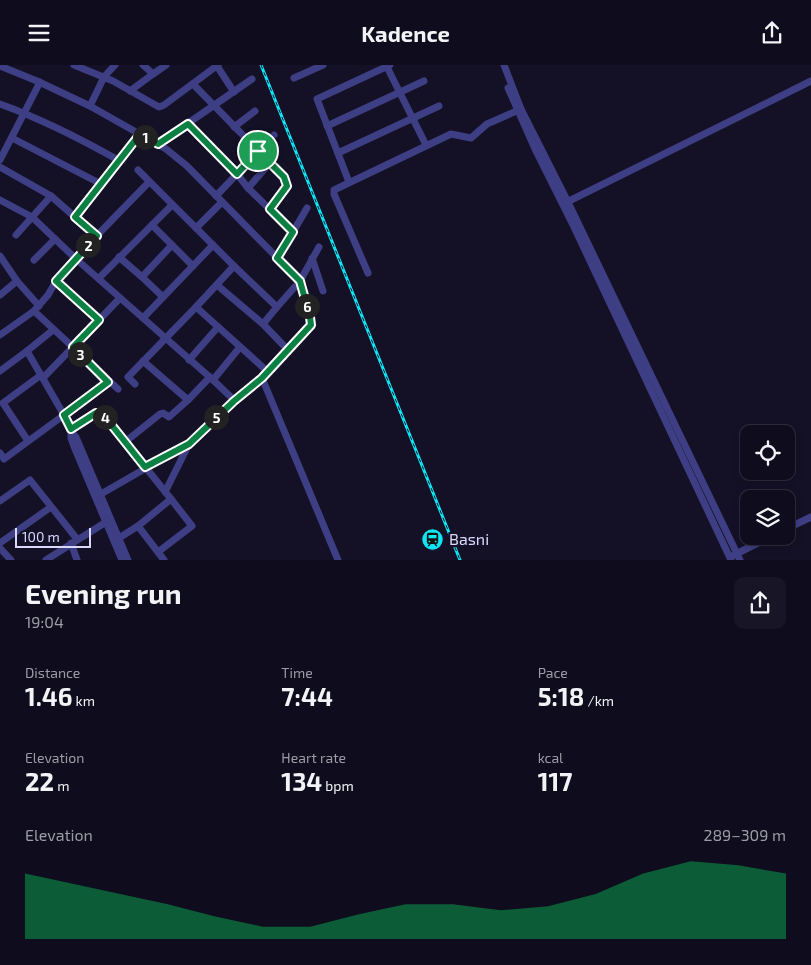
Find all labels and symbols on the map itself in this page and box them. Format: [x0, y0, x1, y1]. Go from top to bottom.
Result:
pin: 1 [132, 125, 158, 149]
pin [237, 130, 279, 172]
pin: 2 [76, 233, 100, 257]
pin: 6 [294, 293, 320, 319]
pin: 3 [68, 341, 92, 367]
pin: 4 [92, 405, 118, 429]
pin: 5 [204, 405, 228, 429]
scale bar [15, 525, 91, 548]
station icon: Basni [421, 527, 445, 551]
place label: Basni [449, 529, 489, 548]

